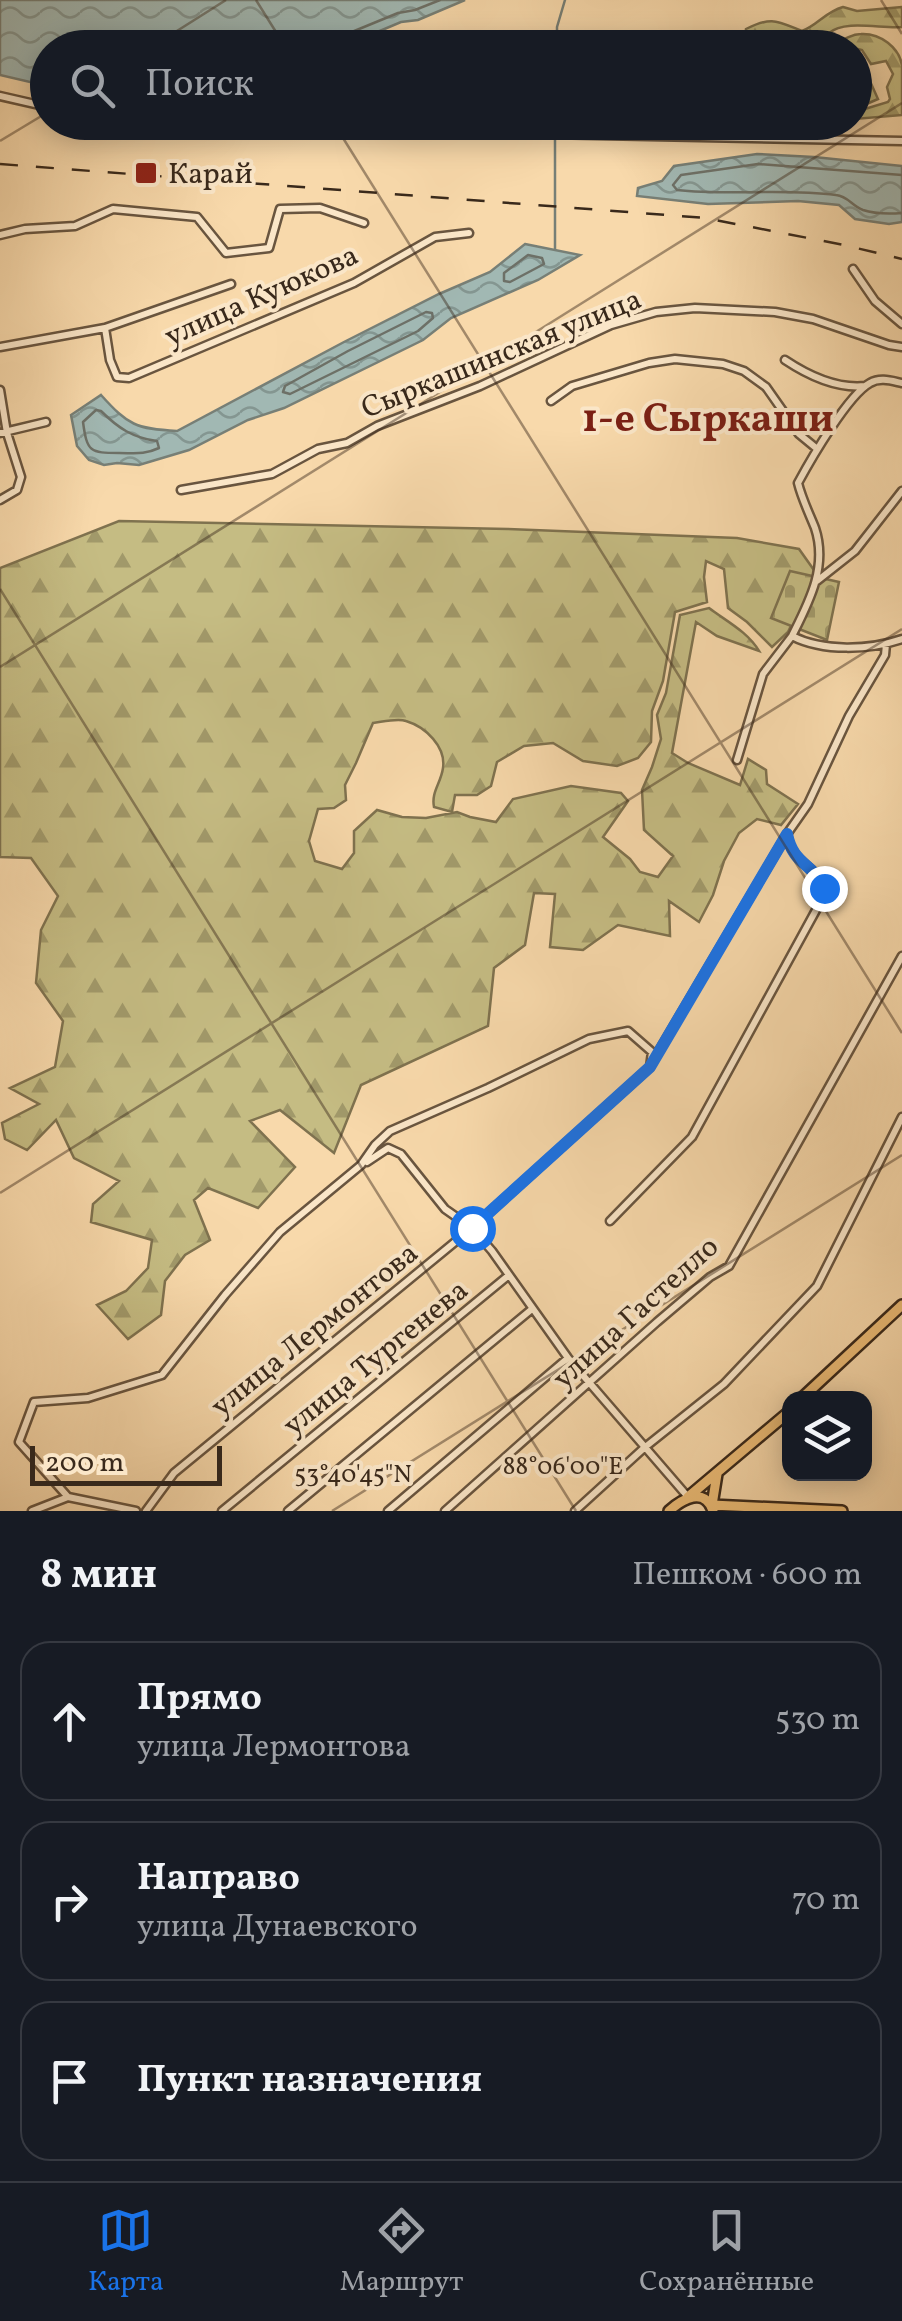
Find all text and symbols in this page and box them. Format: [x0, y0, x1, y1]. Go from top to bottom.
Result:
search box [30, 30, 872, 140]
icon: search [65, 58, 120, 113]
text: Поиск [145, 59, 254, 112]
place label: Карай [168, 154, 253, 196]
marker: Карай [133, 160, 159, 186]
street label: улица Куюкова [158, 235, 366, 358]
street label: Сыркашинская улица [355, 279, 648, 430]
district label: 1-е Сыркаши [582, 393, 834, 449]
route end [802, 866, 848, 912]
route start [450, 1206, 496, 1252]
street label: улица Гастелло [544, 1227, 729, 1400]
street label: улица Лермонтова [202, 1234, 428, 1428]
street label: улица Тургенева [275, 1271, 478, 1447]
map controls [782, 1391, 872, 1481]
button: layers [782, 1391, 872, 1481]
scale bar [30, 1441, 222, 1486]
text: 200 m [45, 1444, 124, 1483]
text: 88°06'00"E [503, 1450, 623, 1485]
text: 53°40'45"N [294, 1458, 412, 1493]
text: 8 мин [40, 1547, 157, 1606]
text: Пешком · 600 m [632, 1554, 862, 1598]
text: Прямо [137, 1673, 262, 1726]
icon: ahead [42, 1694, 97, 1749]
text: 530 m [775, 1699, 860, 1743]
text: улица Лермонтова [137, 1726, 411, 1770]
text: Направо [137, 1853, 300, 1906]
icon: right [42, 1874, 97, 1929]
text: 70 m [792, 1879, 860, 1923]
text: улица Дунаевского [137, 1906, 417, 1950]
icon: arrive [42, 2054, 97, 2109]
text: Пункт назначения [137, 2055, 482, 2108]
tab: Карта [88, 2203, 164, 2302]
tab: Маршрут [340, 2203, 463, 2302]
tab: Сохранённые [639, 2203, 814, 2302]

